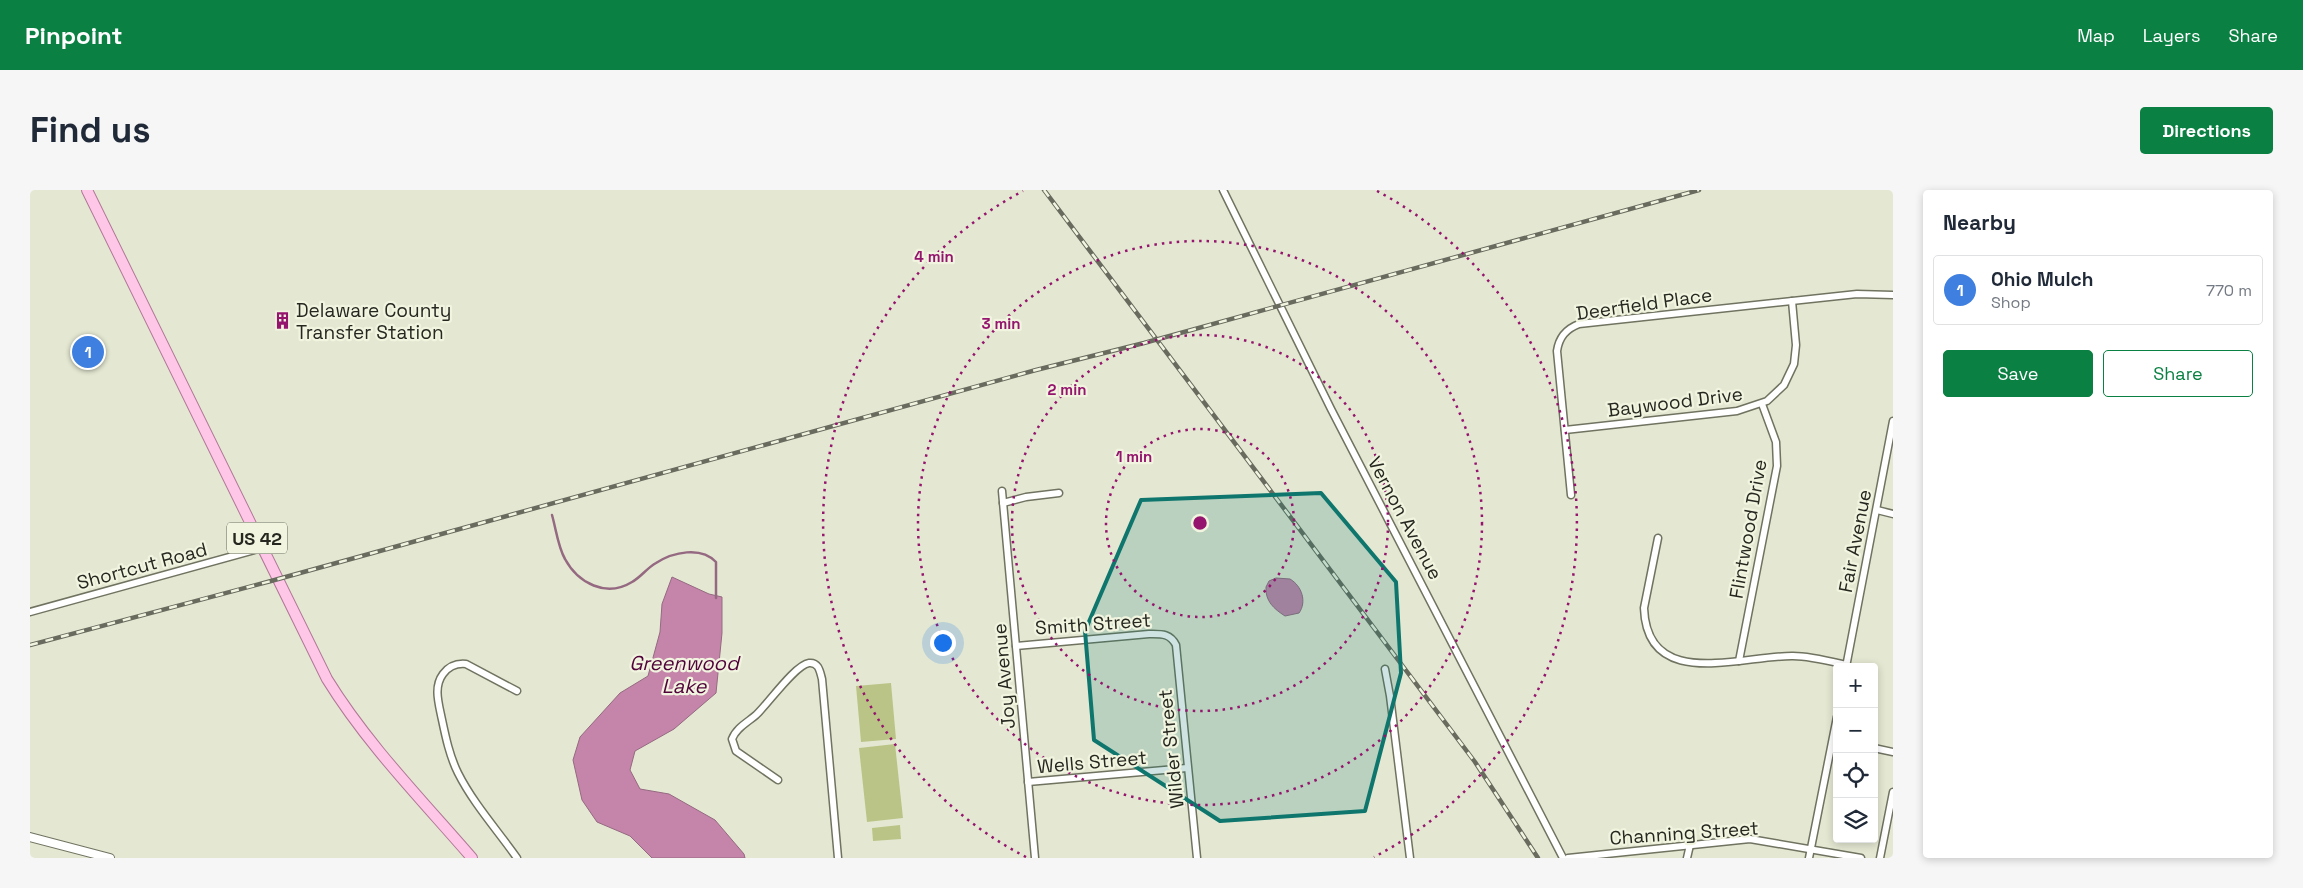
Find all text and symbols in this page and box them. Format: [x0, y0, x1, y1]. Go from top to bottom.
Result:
text: Pinpoint [25, 20, 122, 51]
text: Map [2077, 24, 2115, 47]
text: Layers [2143, 24, 2200, 47]
text: Share [2228, 24, 2278, 47]
button: Directions [2140, 107, 2273, 154]
text: Find us [30, 108, 151, 152]
text: Nearby [1943, 209, 2016, 236]
text: 4 min [914, 247, 954, 266]
text: Ohio Mulch [1991, 267, 2093, 292]
text: 1 [1956, 280, 1964, 301]
text: 770 m [2206, 280, 2252, 301]
street label: Deerfield Place [1574, 282, 1714, 326]
text: Shop [1991, 292, 2031, 313]
place label: Delaware County Transfer Station [296, 298, 452, 345]
building icon: Delaware County Transfer Station [272, 311, 292, 331]
text: 3 min [982, 314, 1020, 333]
pin: 1 [72, 333, 104, 371]
button: Save [1943, 350, 2093, 397]
button: Share [2103, 350, 2253, 397]
text: 2 min [1048, 380, 1086, 399]
street label: Baywood Drive [1606, 381, 1744, 423]
text: 1 min [1116, 447, 1152, 466]
street label: Vernon Avenue [1362, 452, 1448, 584]
street label: Flintwood Drive [1723, 457, 1773, 601]
street label: Fair Avenue [1833, 487, 1877, 595]
centre of rings [1191, 514, 1209, 532]
road number: US 42 [227, 522, 287, 553]
street label: Shortcut Road [74, 537, 210, 595]
street label: Smith Street [1034, 607, 1152, 641]
street label: Joy Avenue [987, 622, 1021, 730]
your location [930, 630, 956, 656]
water label: Greenwood Lake [629, 650, 741, 699]
map controls [1833, 663, 1878, 843]
button: + [1833, 663, 1878, 708]
street label: Wilder Street [1152, 688, 1190, 810]
button: − [1833, 708, 1878, 753]
street label: Wells Street [1036, 745, 1148, 779]
button: locate [1833, 753, 1878, 798]
button: layers [1833, 798, 1878, 843]
street label: Channing Street [1609, 815, 1759, 851]

